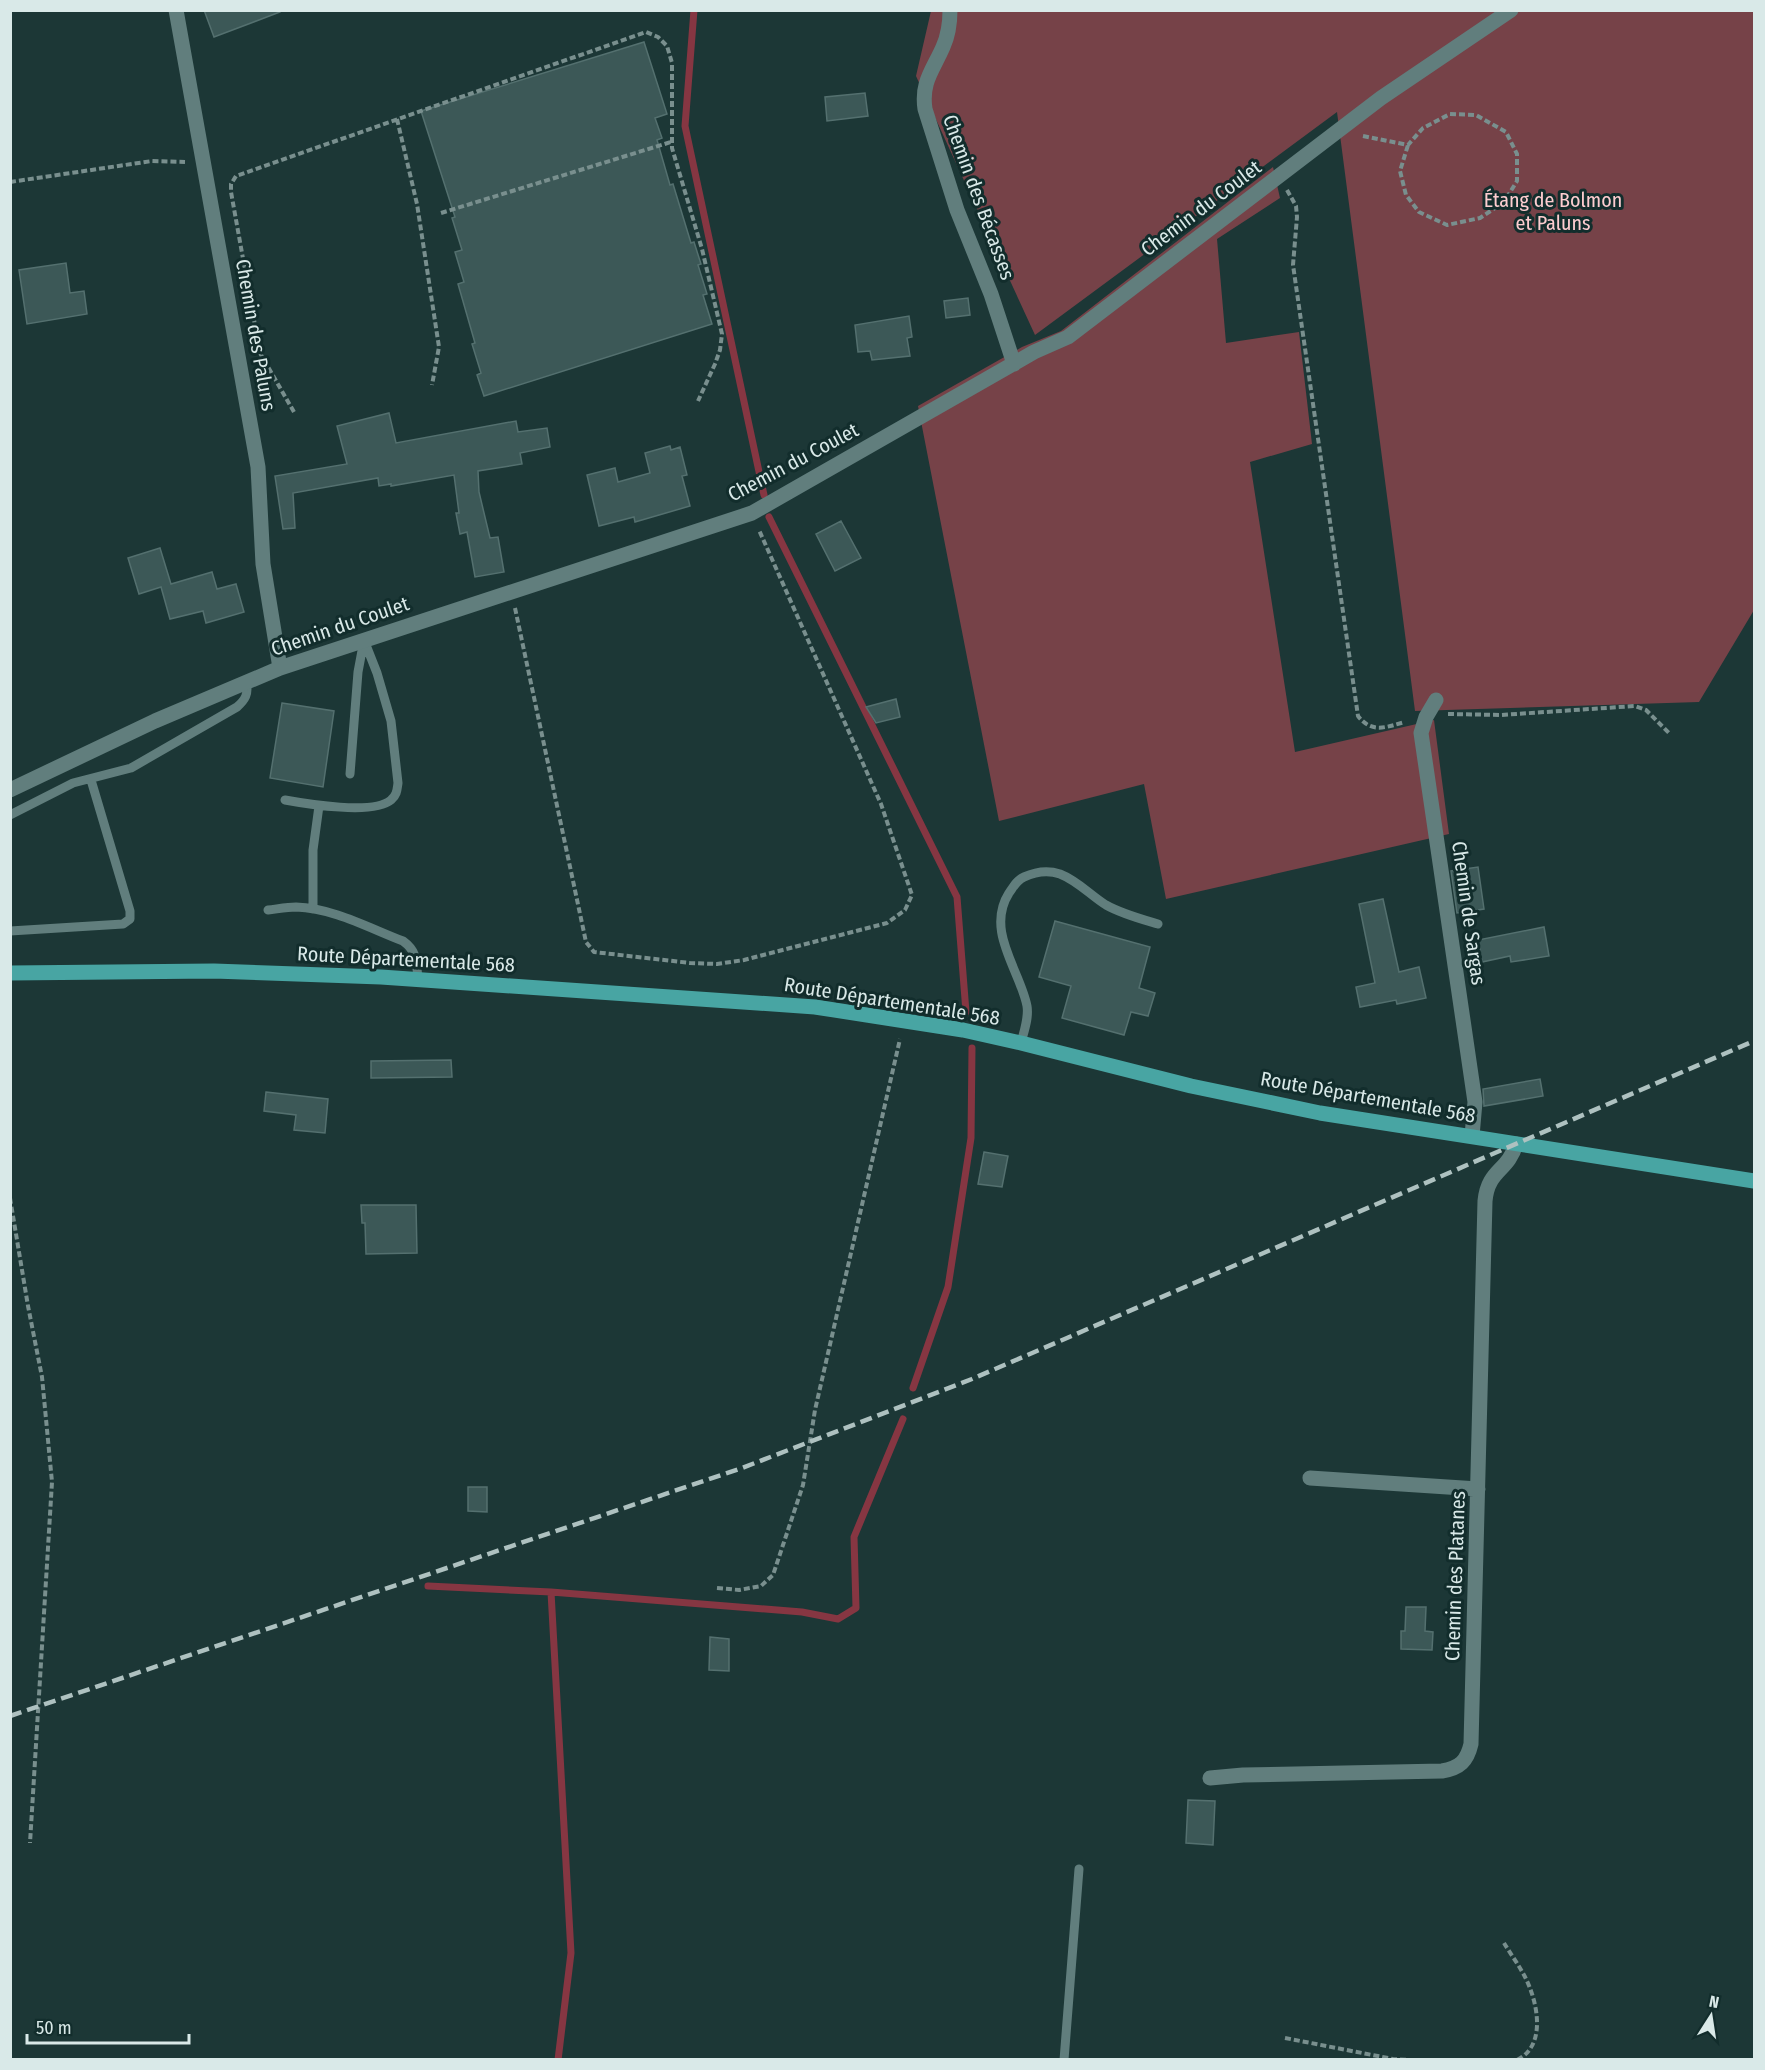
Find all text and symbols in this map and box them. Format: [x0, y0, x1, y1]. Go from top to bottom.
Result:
street label: Chemin des Bécasses [938, 111, 1020, 283]
street label: Chemin du Coulet [1136, 155, 1266, 261]
park label: Étang de Bolmon et Paluns [1484, 188, 1622, 235]
street label: Chemin des Paluns [231, 257, 281, 413]
street label: Chemin du Coulet [724, 417, 863, 506]
street label: Chemin du Coulet [268, 591, 413, 661]
street label: Chemin de Sargas [1447, 840, 1491, 986]
street label: Route Départementale 568 [297, 941, 515, 977]
street label: Route Départementale 568 [783, 972, 1001, 1030]
street label: Route Départementale 568 [1259, 1066, 1477, 1128]
street label: Chemin des Platanes [1440, 1490, 1470, 1662]
north arrow [1681, 1986, 1741, 2046]
text: N [1707, 1992, 1721, 2012]
scale bar [27, 2007, 189, 2045]
text: 50 m [36, 2017, 72, 2039]

